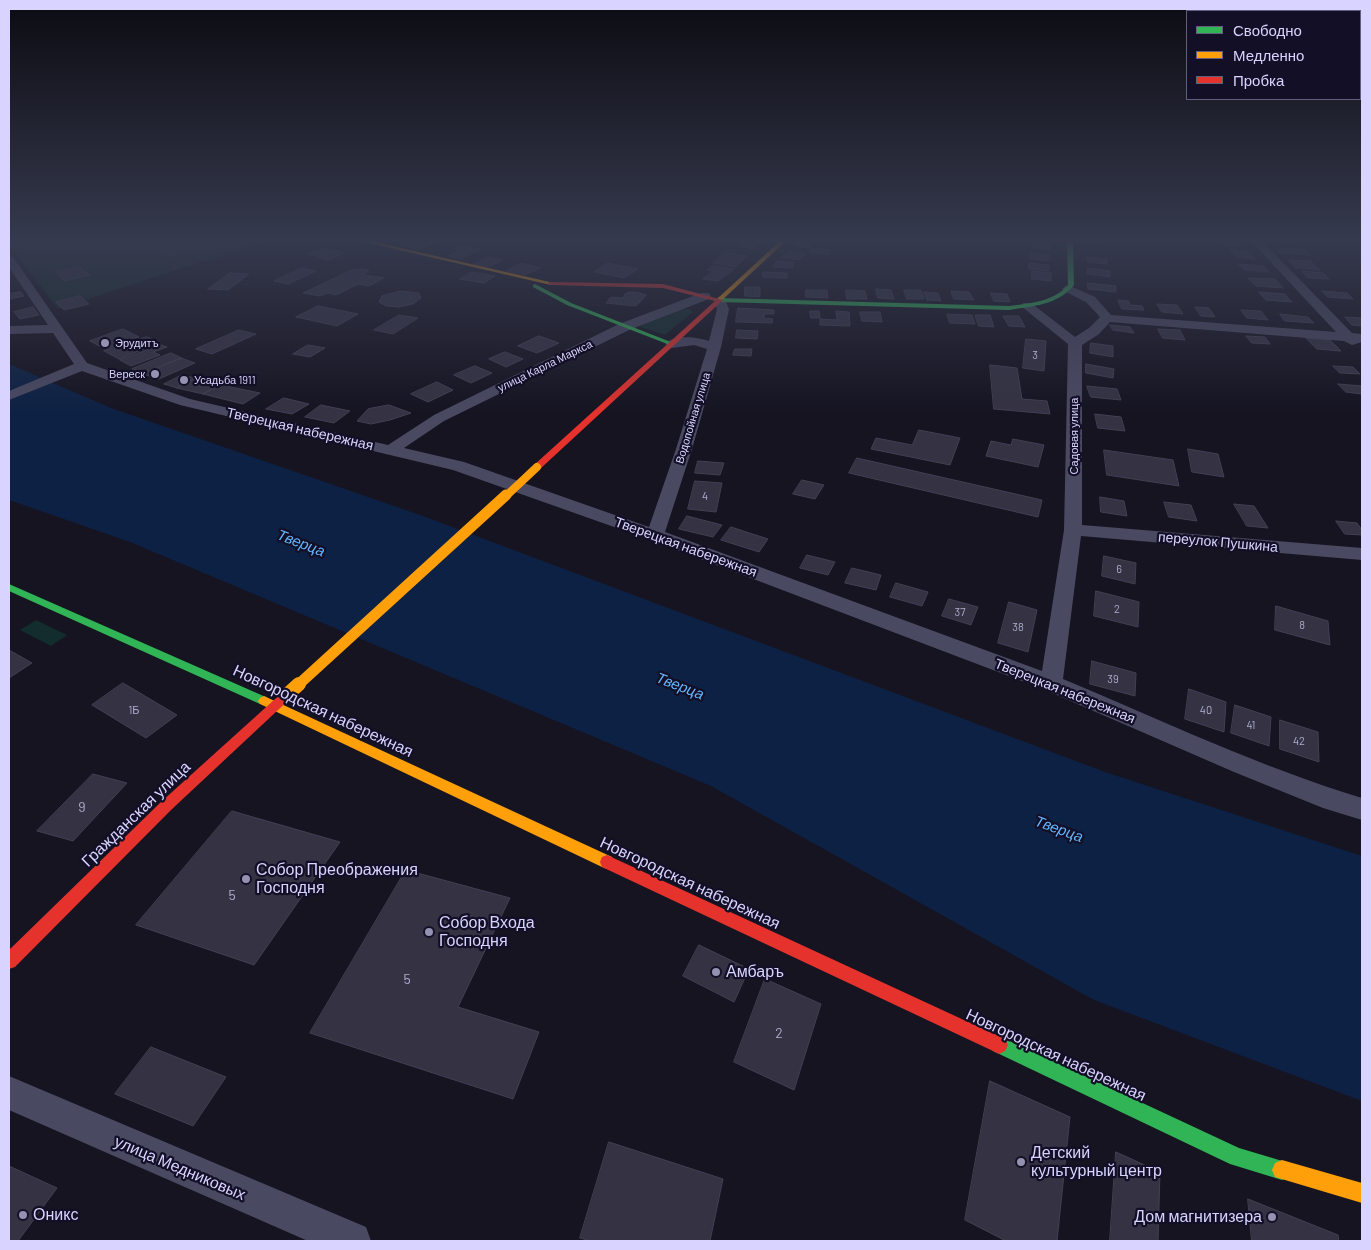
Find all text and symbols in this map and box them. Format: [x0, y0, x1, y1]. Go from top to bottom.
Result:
legend [1186, 10, 1361, 100]
text: Свободно [1233, 21, 1302, 39]
text: Медленно [1233, 46, 1304, 64]
text: Пробка [1233, 71, 1284, 89]
place label: Эрудитъ [115, 336, 159, 350]
marker: Эрудитъ [99, 337, 111, 349]
street label: улица Карла Маркса [496, 337, 594, 395]
house number: 3 [1032, 348, 1038, 362]
place label: Вереск [109, 367, 145, 381]
marker: Вереск [149, 368, 161, 380]
street label: Водопойная улица [673, 371, 713, 465]
place label: Усадьба 1911 [194, 373, 255, 387]
marker: Усадьба 1911 [178, 374, 190, 386]
street label: Садовая улица [1067, 398, 1081, 474]
street label: Тверецкая набережная [225, 404, 375, 454]
house number: 4 [702, 489, 708, 503]
street label: Тверецкая набережная [613, 513, 759, 581]
water label: Тверца [274, 526, 328, 560]
street label: переулок Пушкина [1157, 528, 1279, 556]
house number: 6 [1116, 562, 1122, 576]
house number: 2 [1114, 602, 1120, 616]
house number: 37 [955, 605, 965, 619]
house number: 8 [1299, 618, 1305, 632]
house number: 38 [1012, 620, 1024, 634]
street label: Тверецкая набережная [992, 655, 1138, 727]
street label: Новгородская набережная [230, 661, 416, 761]
water label: Тверца [653, 669, 707, 703]
house number: 39 [1107, 672, 1119, 686]
house number: 1Б [128, 703, 140, 717]
house number: 40 [1200, 703, 1212, 717]
house number: 41 [1247, 718, 1255, 732]
house number: 42 [1293, 734, 1305, 748]
street label: Гражданская улица [78, 757, 194, 871]
house number: 9 [78, 799, 86, 815]
water label: Тверца [1032, 812, 1086, 846]
street label: Новгородская набережная [597, 833, 783, 933]
place label: Собор Преображения Господня [256, 860, 418, 898]
marker: Собор Преображения Господня [240, 873, 252, 885]
house number: 5 [228, 887, 236, 903]
place label: Собор Входа Господня [439, 913, 535, 951]
marker: Собор Входа Господня [423, 926, 435, 938]
place label: Амбаръ [726, 962, 784, 982]
marker: Амбаръ [710, 966, 722, 978]
house number: 5 [403, 971, 411, 987]
street label: Новгородская набережная [963, 1005, 1149, 1105]
house number: 2 [775, 1025, 783, 1041]
street label: улица Медниковых [112, 1132, 248, 1204]
place label: Детский культурный центр [1031, 1143, 1162, 1181]
marker: Детский культурный центр [1015, 1156, 1027, 1168]
place label: Оникс [33, 1205, 78, 1225]
place label: Дом магнитизера [1134, 1207, 1262, 1227]
marker: Оникс [17, 1209, 29, 1221]
marker: Дом магнитизера [1266, 1211, 1278, 1223]

